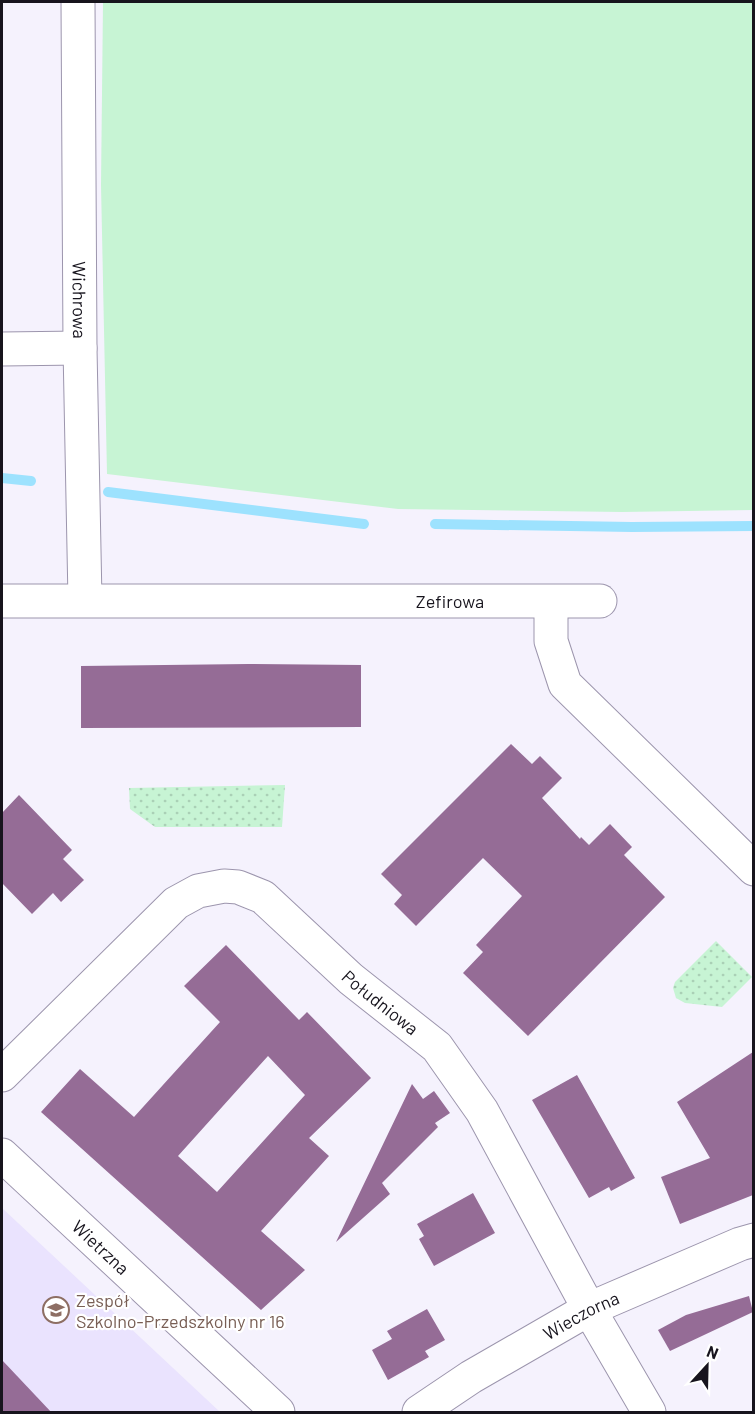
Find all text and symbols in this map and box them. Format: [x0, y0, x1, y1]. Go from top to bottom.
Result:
street label: Wichrowa [68, 261, 91, 339]
street label: Zefirowa [416, 590, 484, 612]
street label: Południowa [337, 965, 423, 1039]
street label: Wietrzna [68, 1215, 134, 1279]
street label: Wieczorna [539, 1286, 622, 1344]
place label: Zespół Szkolno-Przedszkolny nr 16 [76, 1289, 284, 1332]
school or university icon: Zespół Szkolno-Przedszkolny nr 16 [41, 1295, 71, 1325]
north arrow [677, 1336, 737, 1396]
text: N [704, 1341, 721, 1362]

